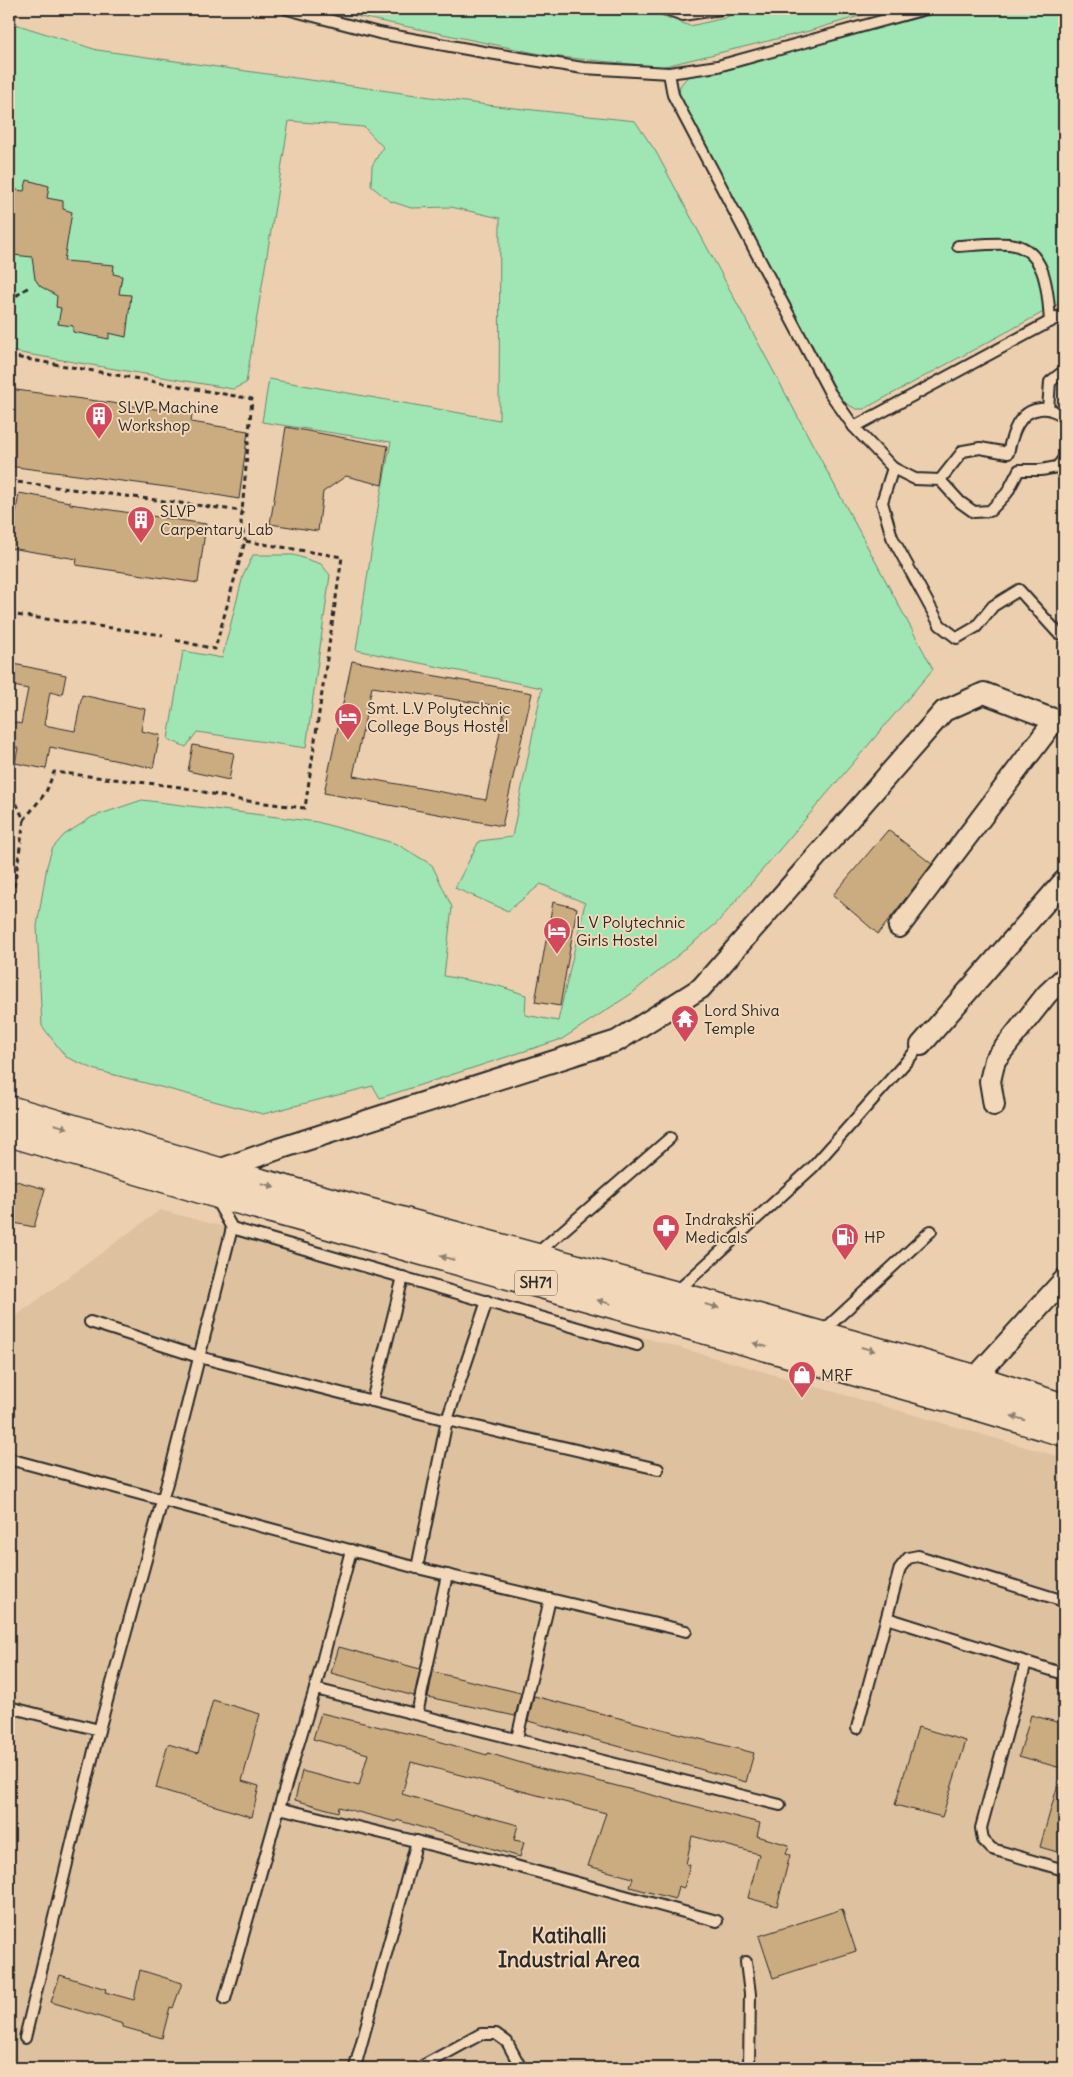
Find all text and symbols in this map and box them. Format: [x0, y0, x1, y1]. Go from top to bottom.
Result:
place label: SLVP Machine Workshop [118, 397, 219, 435]
building icon: SLVP Machine Workshop [84, 401, 114, 440]
place label: SLVP Carpentary Lab [160, 501, 274, 539]
building icon: SLVP Carpentary Lab [126, 505, 156, 544]
place label: Smt. L.V Polytechnic College Boys Hostel [367, 698, 510, 736]
hotel icon: Smt. L.V Polytechnic College Boys Hostel [333, 702, 363, 741]
place label: L V Polytechnic Girls Hostel [576, 912, 685, 950]
hotel icon: L V Polytechnic Girls Hostel [542, 916, 572, 955]
place label: Lord Shiva Temple [704, 1000, 780, 1038]
temple icon: Lord Shiva Temple [670, 1004, 700, 1043]
one-way arrow [54, 1122, 69, 1130]
one-way arrow [260, 1181, 275, 1189]
place label: Indrakshi Medicals [685, 1209, 754, 1247]
pharmacy icon: Indrakshi Medicals [651, 1213, 681, 1252]
fuel station icon: HP [830, 1222, 860, 1261]
place label: HP [864, 1227, 885, 1247]
one-way arrow [440, 1254, 455, 1262]
road number: SH71 [515, 1270, 557, 1296]
one-way arrow [596, 1297, 611, 1305]
one-way arrow [704, 1302, 719, 1310]
one-way arrow [753, 1341, 768, 1349]
one-way arrow [861, 1346, 876, 1354]
shop icon: MRF [787, 1360, 817, 1399]
place label: MRF [821, 1365, 853, 1385]
one-way arrow [1010, 1414, 1025, 1422]
district label: Katihalli Industrial Area [498, 1922, 640, 1973]

